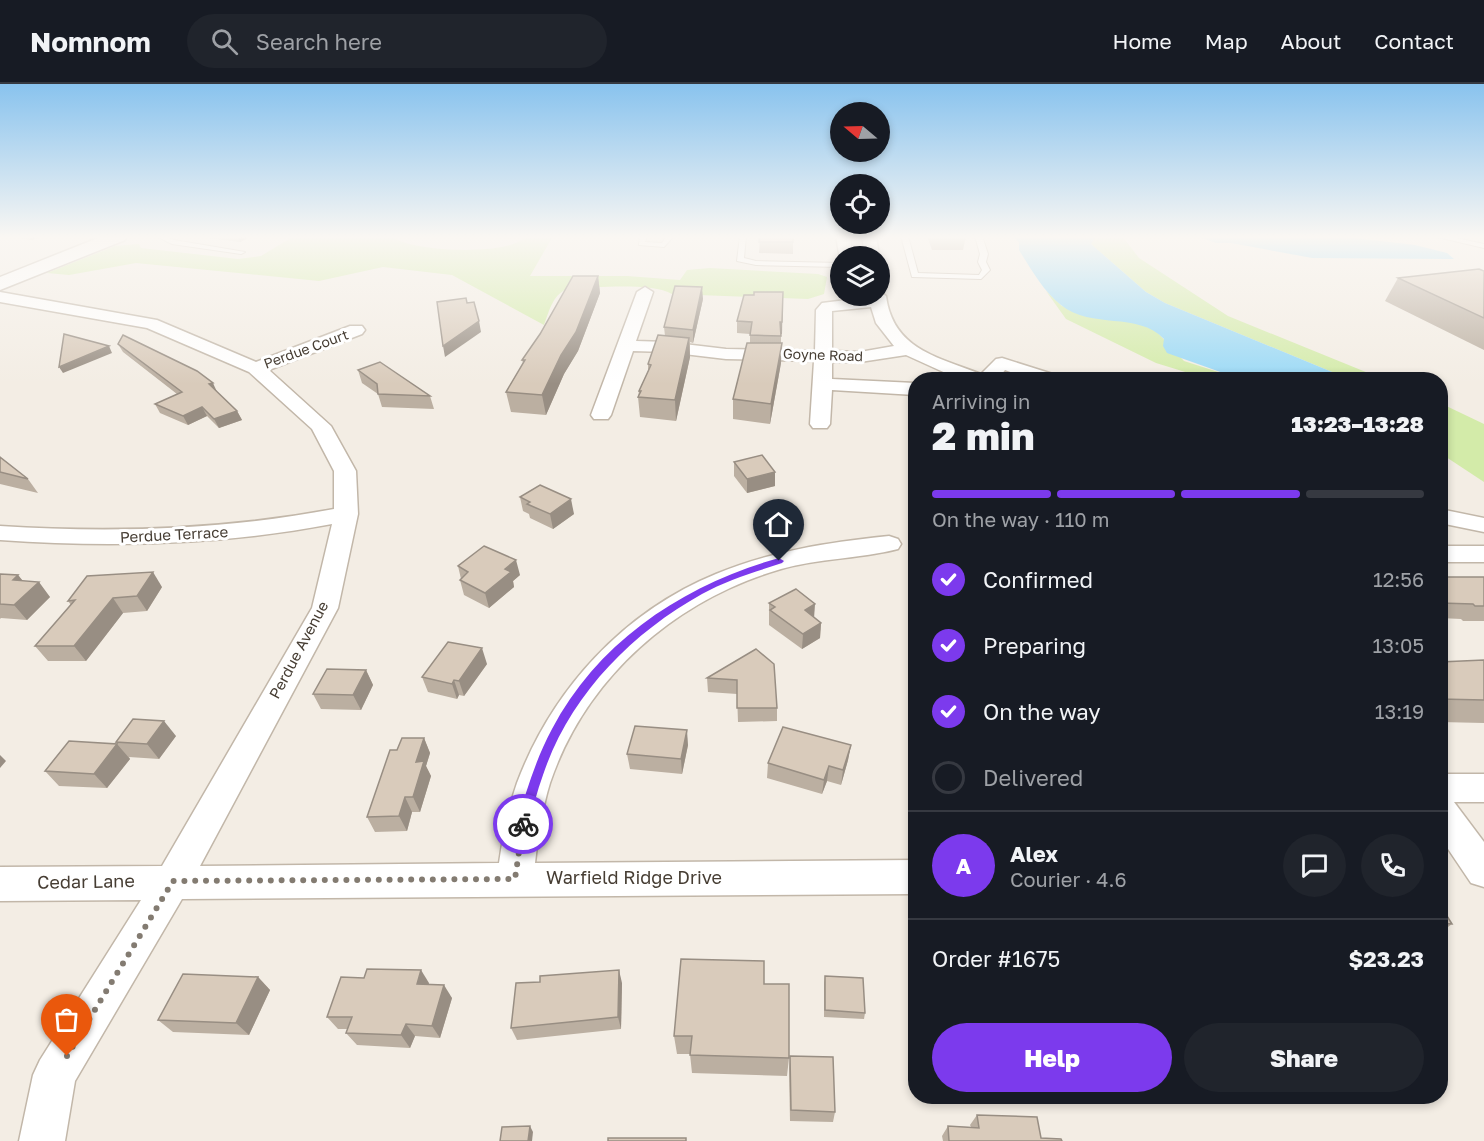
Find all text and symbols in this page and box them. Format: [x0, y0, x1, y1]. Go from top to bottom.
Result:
search box [187, 14, 607, 68]
text: Nomnom [30, 25, 151, 58]
icon: search [208, 25, 241, 58]
text: Search here [256, 28, 382, 55]
text: Home [1112, 28, 1172, 54]
text: Map [1205, 28, 1248, 54]
text: About [1281, 28, 1341, 54]
text: Contact [1374, 28, 1454, 54]
north arrow [830, 102, 890, 162]
map controls [830, 102, 890, 306]
button: locate [830, 174, 890, 234]
button: layers [830, 246, 890, 306]
street label: Perdue Court [261, 325, 351, 372]
street label: Goyne Road [783, 345, 863, 364]
text: Arriving in [932, 389, 1030, 413]
text: 13:23–13:28 [1291, 410, 1424, 437]
text: 2 min [932, 412, 1035, 459]
pin [753, 499, 804, 561]
text: On the way · 110 m [932, 507, 1109, 531]
icon: home [762, 508, 795, 541]
street label: Perdue Terrace [119, 522, 229, 546]
icon: check [932, 563, 965, 596]
text: Confirmed [983, 566, 1093, 593]
text: 12:56 [1373, 567, 1424, 591]
street label: Perdue Avenue [265, 597, 332, 701]
icon: check [932, 629, 965, 662]
text: Preparing [983, 632, 1086, 659]
text: 13:05 [1373, 633, 1424, 657]
icon: check [932, 695, 965, 728]
text: On the way [983, 698, 1101, 725]
text: 13:19 [1375, 699, 1424, 723]
text: Delivered [983, 764, 1083, 791]
courier [493, 794, 553, 854]
icon: bike [507, 808, 540, 841]
button: chat [1283, 834, 1346, 897]
button: phone [1361, 834, 1424, 897]
text: Alex [1010, 840, 1058, 867]
text: A [956, 852, 971, 879]
street label: Warfield Ridge Drive [546, 866, 722, 888]
text: Courier · 4.6 [1010, 867, 1127, 891]
street label: Cedar Lane [37, 869, 135, 893]
text: Order #1675 [932, 945, 1060, 972]
text: $23.23 [1349, 945, 1424, 972]
pin [41, 994, 92, 1056]
icon: bag [50, 1003, 83, 1036]
button: Help [932, 1023, 1172, 1092]
button: Share [1184, 1023, 1424, 1092]

